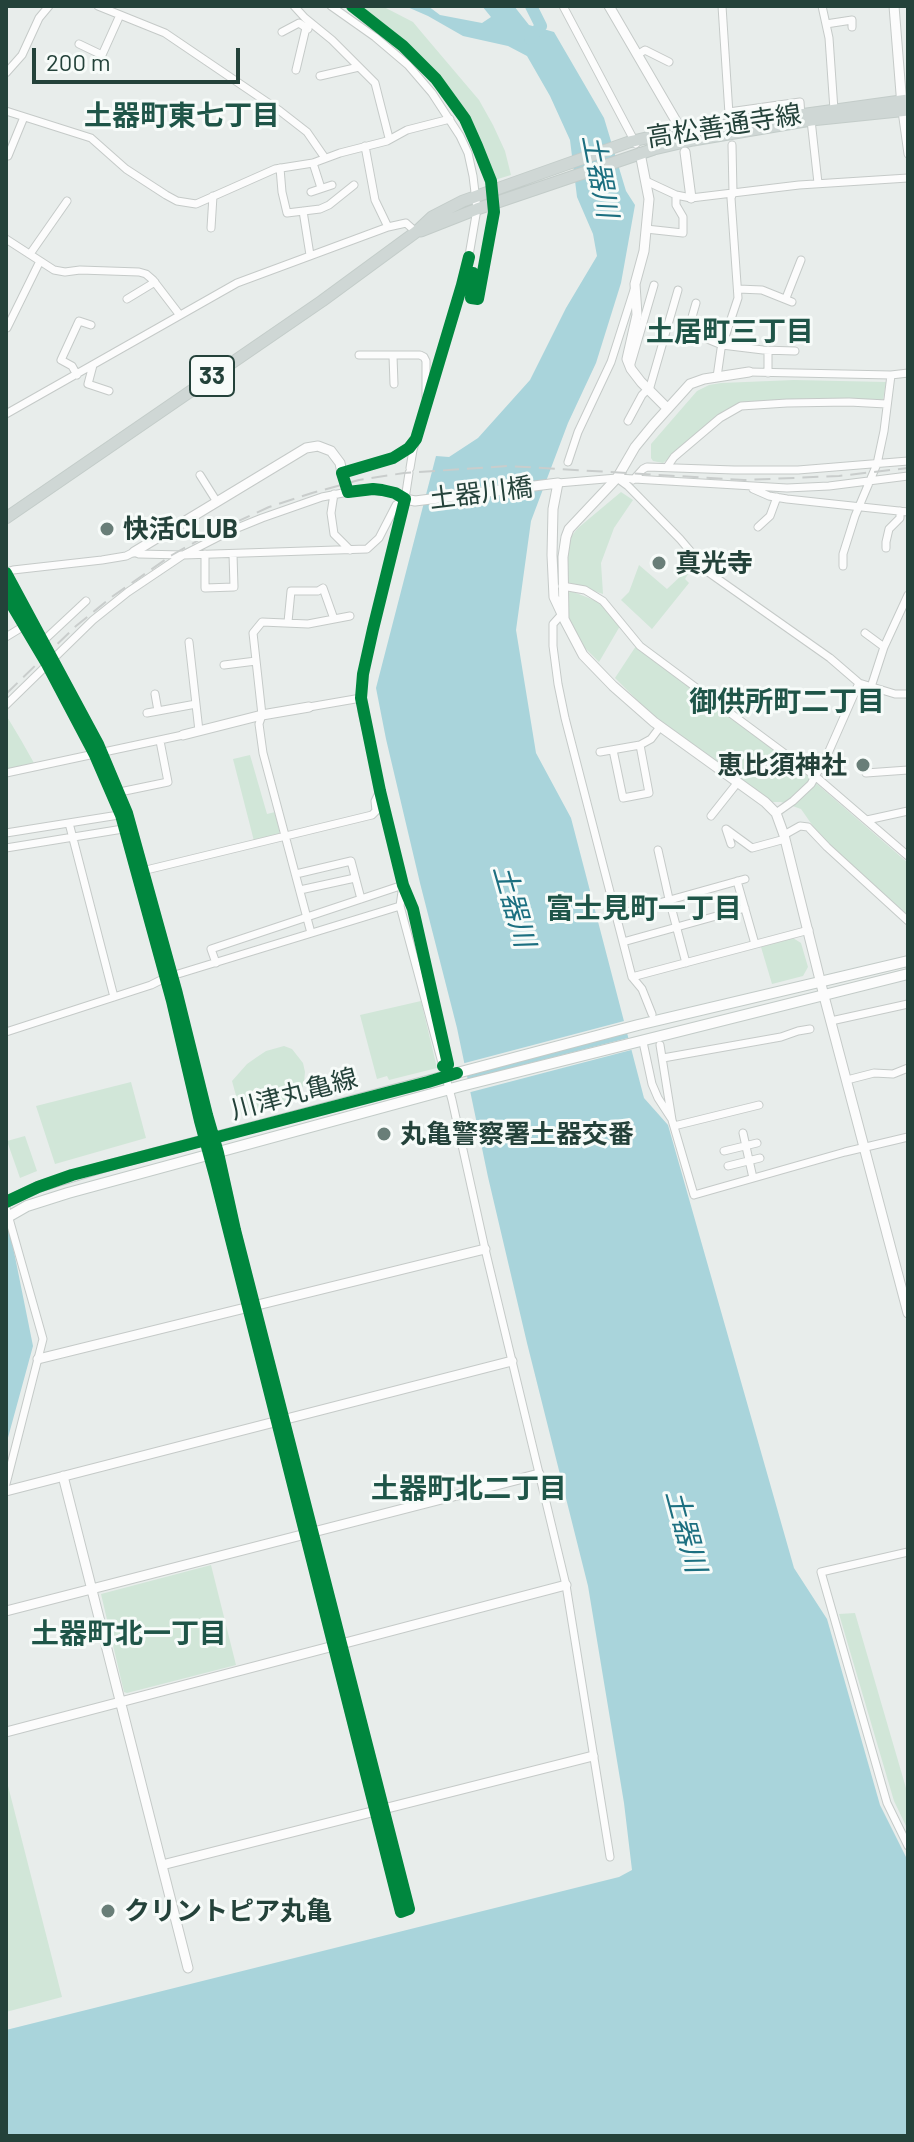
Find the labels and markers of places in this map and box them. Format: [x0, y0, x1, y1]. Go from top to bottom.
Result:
place label: 快活CLUB [123, 513, 238, 545]
marker: 快活CLUB [98, 520, 116, 538]
place label: 真光寺 [675, 547, 753, 579]
marker: 真光寺 [650, 554, 668, 572]
place label: 恵比須神社 [717, 749, 847, 781]
marker: 恵比須神社 [854, 756, 872, 774]
place label: 丸亀警察署土器交番 [400, 1118, 634, 1150]
marker: 丸亀警察署土器交番 [375, 1125, 393, 1143]
place label: クリントピア丸亀 [124, 1895, 332, 1927]
marker: クリントピア丸亀 [99, 1902, 117, 1920]

